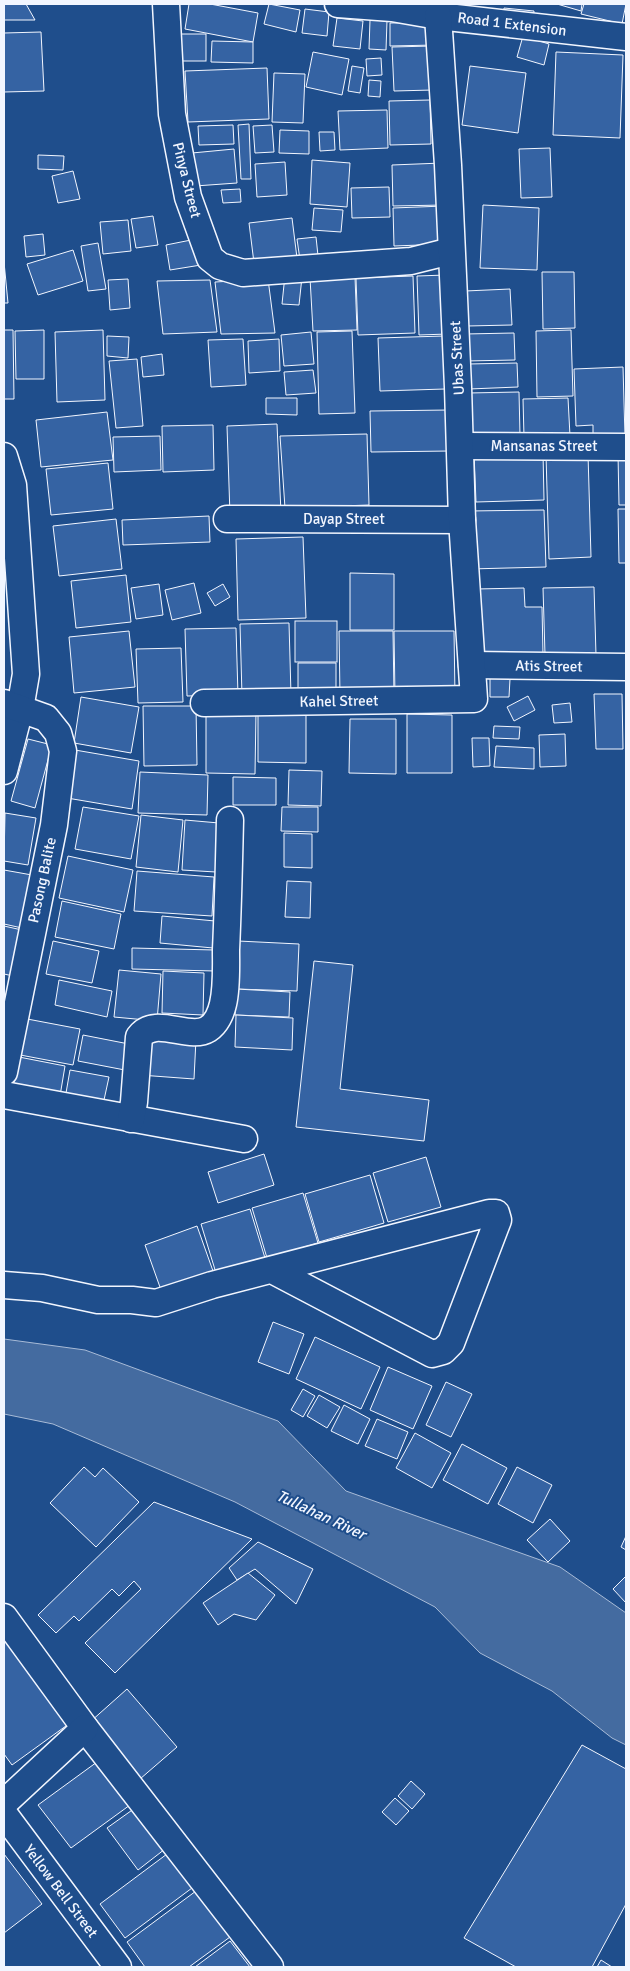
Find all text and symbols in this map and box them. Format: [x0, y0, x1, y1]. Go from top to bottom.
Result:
street label: Road 1 Extension [456, 8, 568, 40]
street label: Pinya Street [169, 140, 205, 220]
street label: Ubas Street [446, 320, 468, 396]
street label: Mansanas Street [491, 437, 597, 455]
street label: Dayap Street [303, 510, 385, 528]
street label: Atis Street [515, 656, 583, 676]
street label: Kahel Street [299, 691, 379, 711]
street label: Pasong Balite [24, 835, 60, 925]
water label: Tullahan River [273, 1486, 371, 1545]
street label: Yellow Bell Street [20, 1841, 102, 1941]

